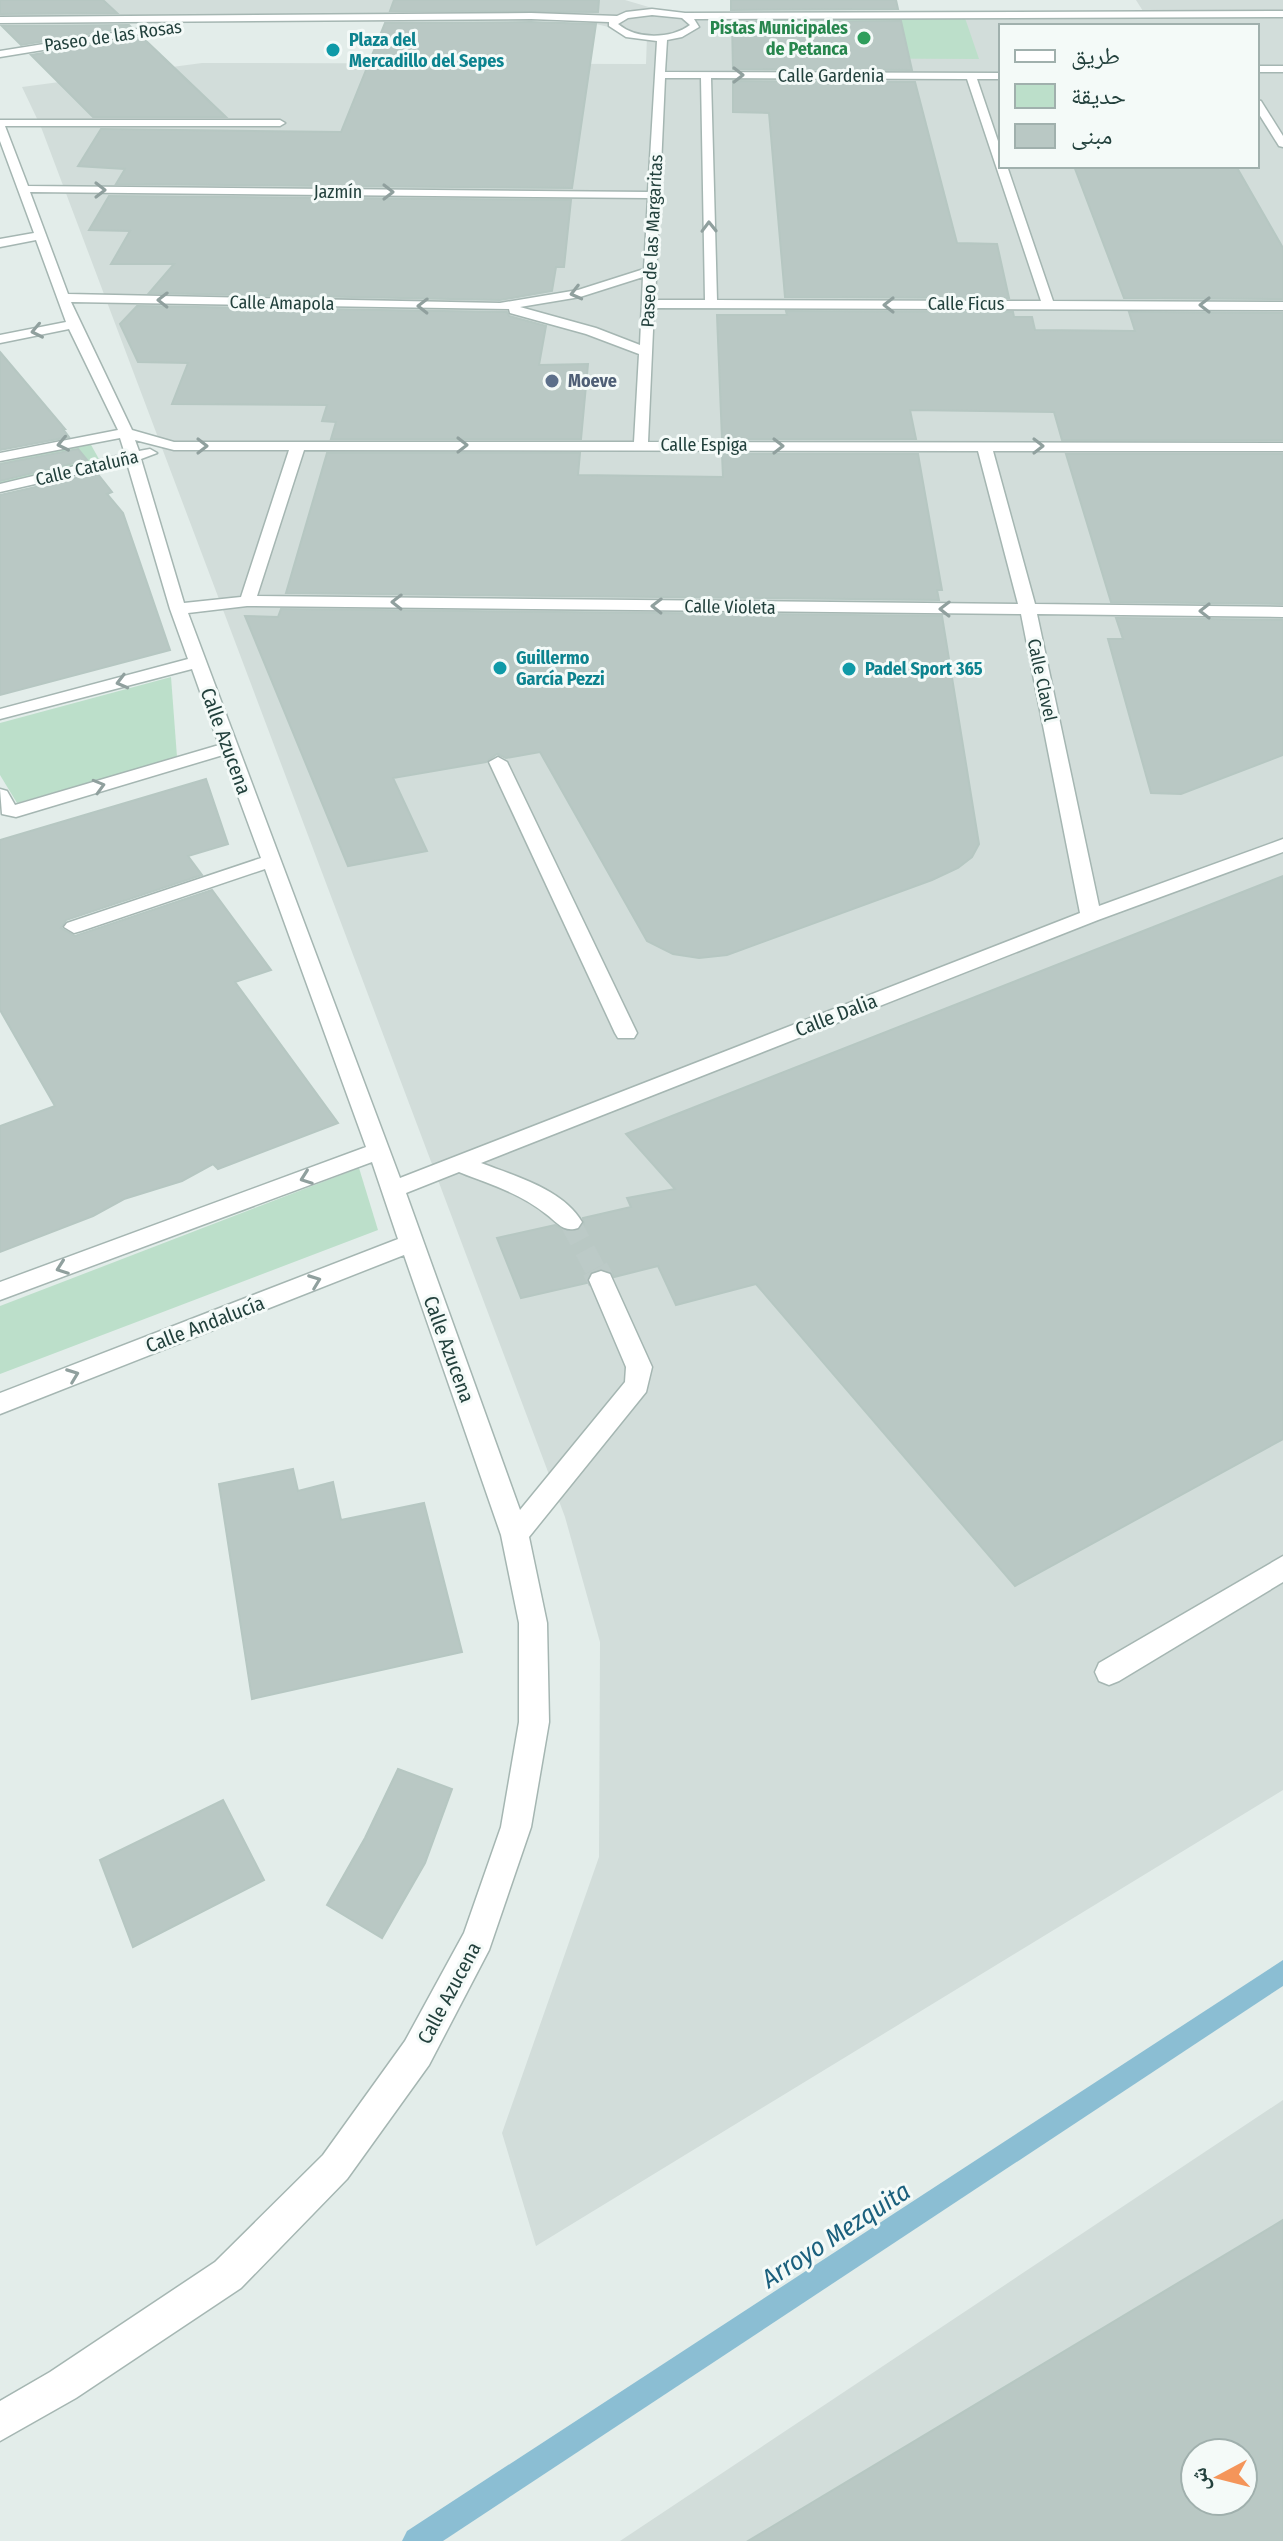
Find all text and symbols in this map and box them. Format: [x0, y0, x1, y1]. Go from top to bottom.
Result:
street label: Paseo de las Rosas [43, 15, 183, 57]
place label: Pistas Municipales de Petanca [710, 17, 848, 60]
legend [999, 24, 1259, 168]
place label: Plaza del Mercadillo del Sepes [349, 29, 504, 72]
marker: Pistas Municipales de Petanca [855, 29, 873, 47]
marker: Plaza del Mercadillo del Sepes [324, 41, 342, 59]
text: طريق [1071, 42, 1120, 70]
street label: Calle Gardenia [778, 65, 884, 87]
one-way arrow [732, 66, 745, 84]
text: حديقة [1071, 82, 1126, 110]
text: مبنى [1071, 122, 1112, 150]
street label: Paseo de las Margaritas [636, 154, 668, 328]
one-way arrow [94, 181, 107, 199]
street label: Jazmín [314, 181, 362, 203]
one-way arrow [382, 183, 395, 201]
one-way arrow [700, 220, 718, 233]
one-way arrow [570, 284, 584, 301]
street label: Calle Amapola [229, 291, 335, 315]
one-way arrow [156, 292, 169, 309]
street label: Calle Ficus [928, 293, 1005, 315]
one-way arrow [882, 296, 895, 314]
one-way arrow [1198, 296, 1211, 314]
one-way arrow [416, 297, 429, 315]
one-way arrow [30, 322, 44, 339]
place label: Moeve [568, 370, 617, 392]
marker: Moeve [543, 372, 561, 390]
street label: Calle Espiga [660, 434, 748, 456]
one-way arrow [56, 435, 70, 452]
one-way arrow [456, 436, 469, 454]
one-way arrow [196, 437, 209, 454]
one-way arrow [772, 437, 785, 455]
one-way arrow [1032, 437, 1045, 455]
street label: Calle Cataluña [33, 445, 141, 491]
one-way arrow [390, 594, 403, 611]
street label: Calle Violeta [684, 595, 776, 619]
one-way arrow [650, 597, 663, 614]
one-way arrow [938, 600, 951, 618]
one-way arrow [1198, 602, 1211, 620]
street label: Calle Clavel [1023, 637, 1062, 724]
place label: Guillermo García Pezzi [516, 647, 605, 690]
place label: Padel Sport 365 [865, 658, 983, 680]
marker: Guillermo García Pezzi [491, 659, 509, 677]
marker: Padel Sport 365 [840, 660, 858, 678]
one-way arrow [115, 672, 129, 689]
street label: Calle Azucena [196, 684, 256, 798]
one-way arrow [91, 779, 105, 795]
street label: Calle Dalia [792, 988, 880, 1042]
one-way arrow [299, 1168, 313, 1185]
one-way arrow [56, 1258, 70, 1275]
one-way arrow [307, 1274, 321, 1291]
street label: Calle Andalucía [142, 1290, 268, 1358]
street label: Calle Azucena [419, 1292, 479, 1406]
one-way arrow [65, 1368, 79, 1385]
street label: Calle Azucena [412, 1938, 486, 2048]
water label: Arroyo Mezquita [755, 2175, 916, 2295]
north arrow [1179, 2437, 1259, 2517]
text: ش [1185, 2466, 1214, 2493]

